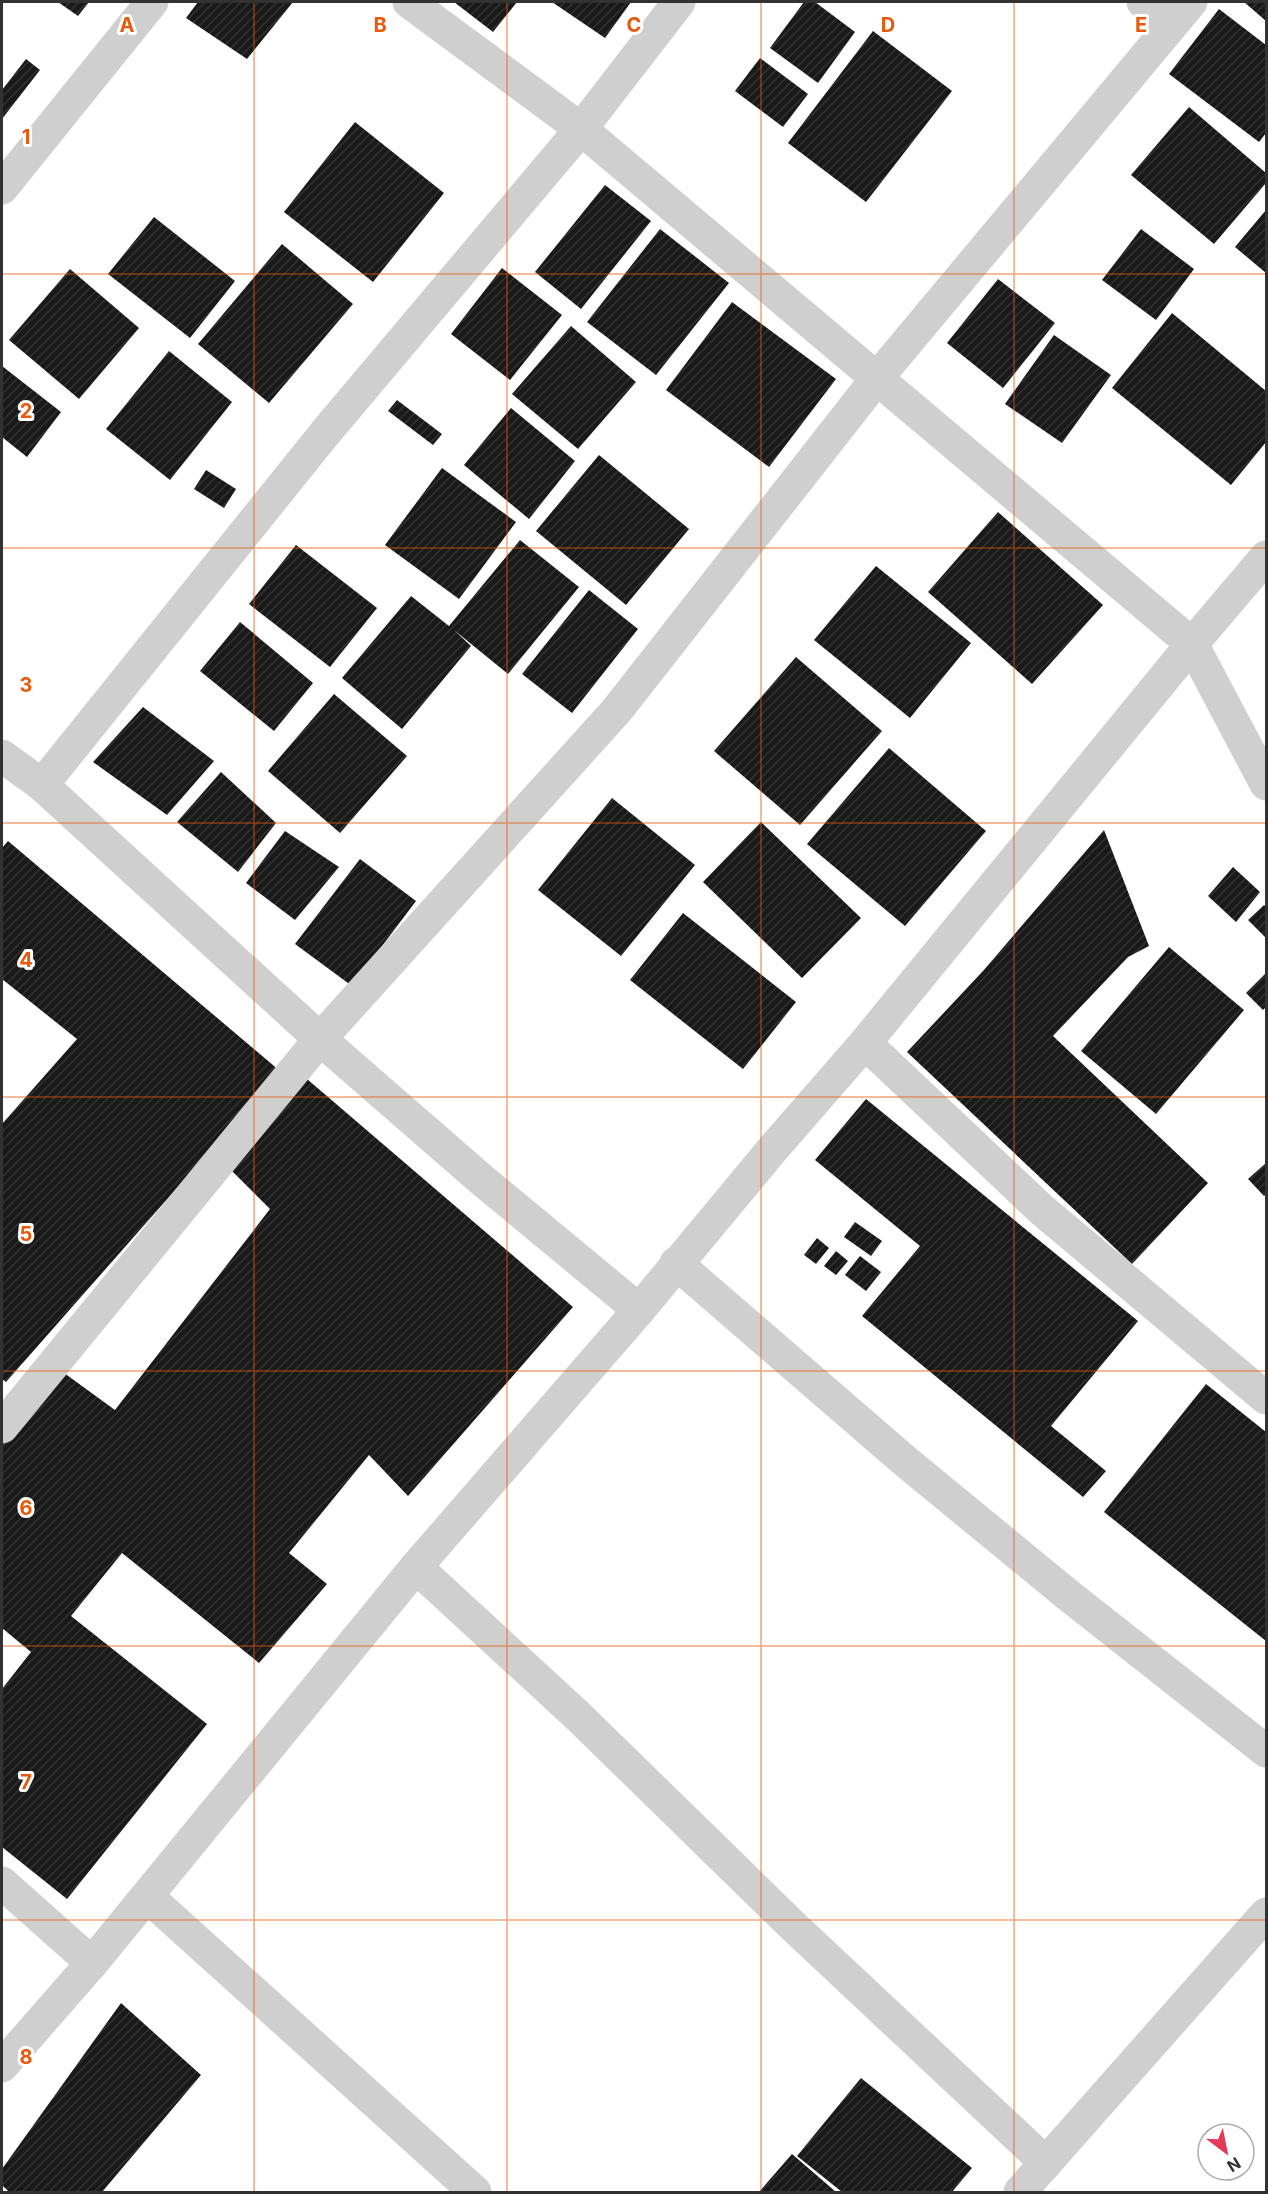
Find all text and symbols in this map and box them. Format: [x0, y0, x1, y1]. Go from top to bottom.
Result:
text: A [120, 13, 135, 37]
text: B [373, 13, 387, 37]
text: C [627, 13, 641, 37]
text: D [881, 13, 895, 37]
text: E [1135, 13, 1147, 37]
text: 1 [22, 125, 30, 149]
text: 2 [20, 399, 32, 423]
text: 3 [20, 673, 32, 697]
text: 4 [19, 948, 33, 972]
text: 5 [20, 1222, 32, 1246]
text: 6 [20, 1496, 33, 1520]
text: 7 [20, 1770, 32, 1794]
text: 8 [19, 2045, 33, 2069]
north arrow [1196, 2122, 1256, 2182]
text: N [1223, 2153, 1244, 2176]

